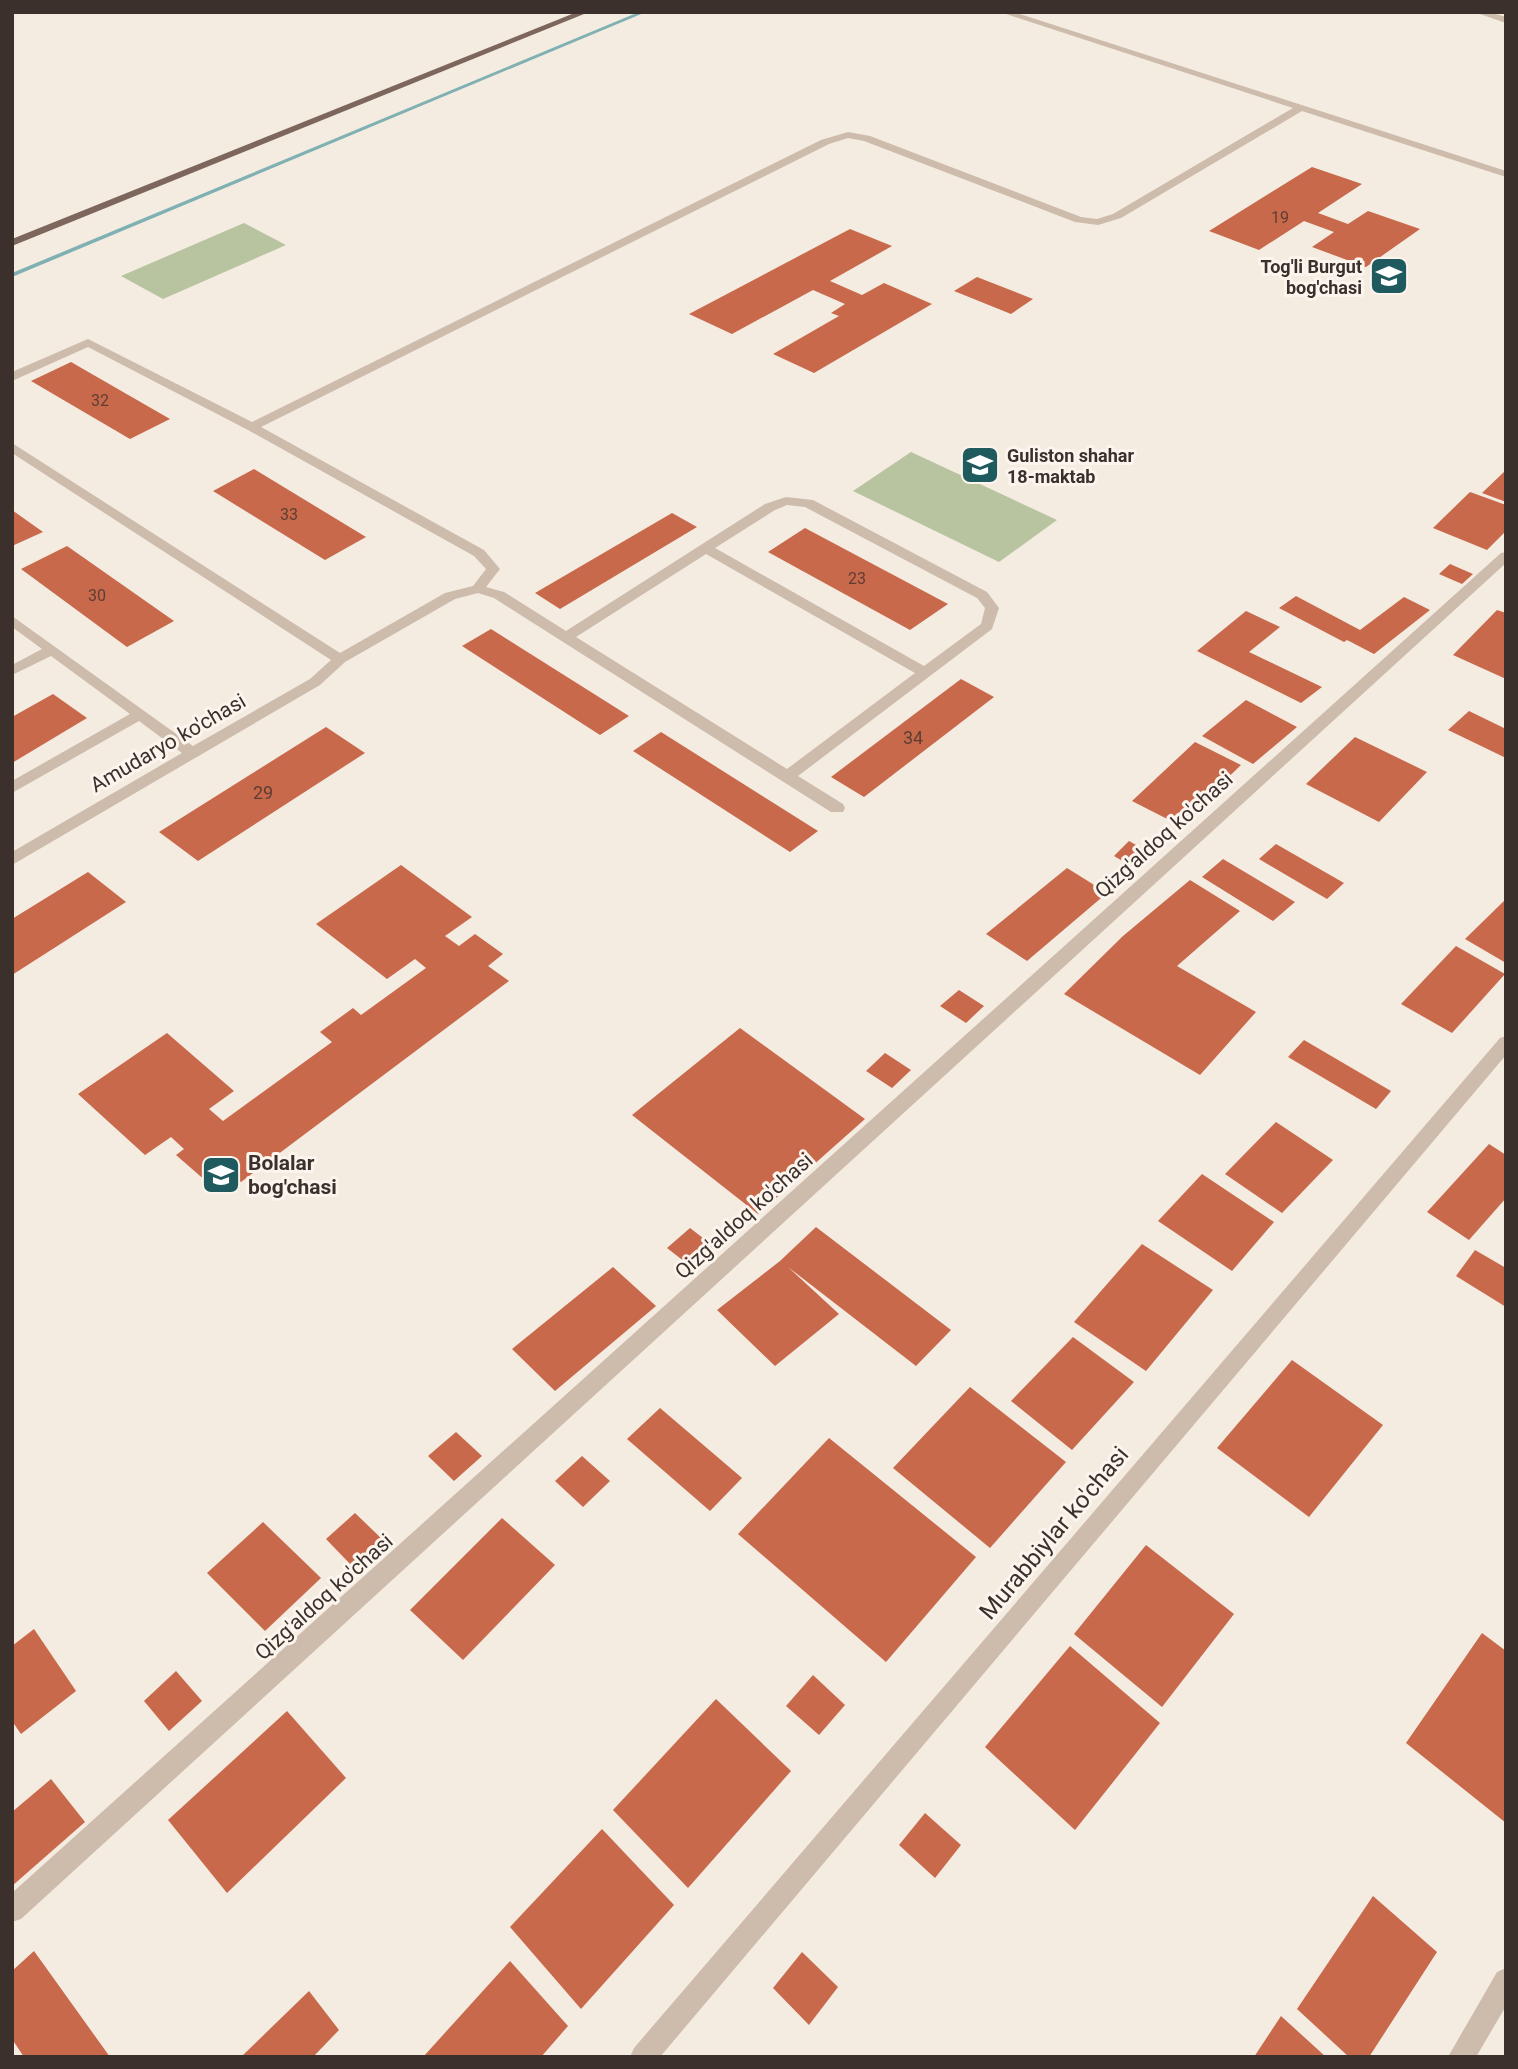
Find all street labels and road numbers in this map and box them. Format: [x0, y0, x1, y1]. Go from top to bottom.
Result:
street label: Amudaryo ko'chasi [86, 689, 250, 797]
street label: Qizg'aldoq ko'chasi [1090, 767, 1238, 903]
street label: Qizg'aldoq ko'chasi [670, 1148, 818, 1284]
street label: Murabbiylar ko'chasi [974, 1441, 1134, 1625]
street label: Qizg'aldoq ko'chasi [250, 1529, 398, 1665]

